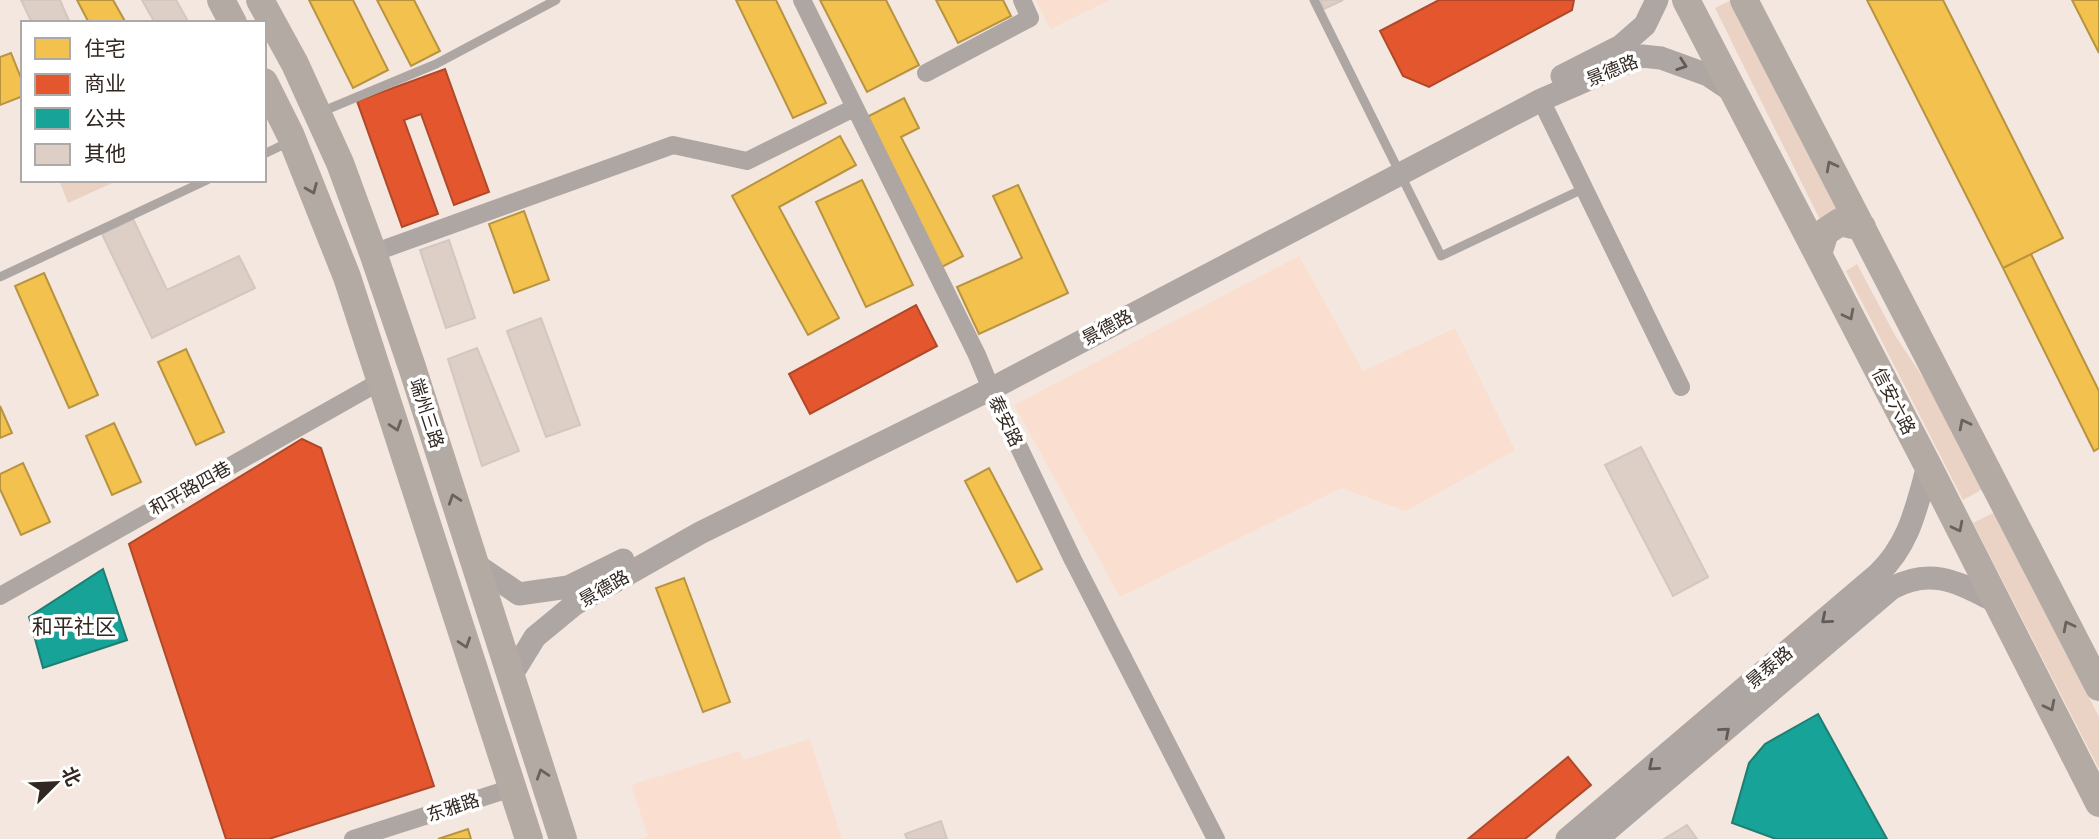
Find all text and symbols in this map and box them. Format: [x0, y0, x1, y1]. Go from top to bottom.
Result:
legend [21, 21, 266, 182]
text: 住宅 [84, 34, 126, 62]
street label: 景德路 [1583, 49, 1641, 91]
one-way arrow [1675, 57, 1687, 71]
text: 商业 [84, 69, 126, 97]
text: 公共 [84, 104, 126, 132]
text: 其他 [84, 139, 126, 167]
one-way arrow [1825, 161, 1839, 173]
one-way arrow [304, 182, 318, 194]
street label: 景德路 [1078, 304, 1136, 350]
one-way arrow [1841, 308, 1855, 320]
street label: 信安六路 [1867, 364, 1921, 438]
street label: 端州三路 [405, 375, 449, 451]
street label: 泰安路 [984, 392, 1028, 450]
one-way arrow [1958, 418, 1972, 431]
one-way arrow [387, 420, 402, 432]
street label: 和平路四巷 [145, 456, 235, 520]
one-way arrow [448, 493, 462, 505]
one-way arrow [1950, 520, 1964, 532]
street label: 景德路 [575, 565, 633, 611]
one-way arrow [1822, 611, 1835, 623]
district label: 和平社区 [32, 612, 116, 640]
one-way arrow [2062, 621, 2076, 633]
one-way arrow [457, 637, 472, 649]
street label: 景泰路 [1741, 641, 1797, 693]
one-way arrow [2041, 699, 2055, 711]
one-way arrow [1716, 728, 1729, 740]
north arrow [21, 748, 91, 818]
one-way arrow [1648, 757, 1660, 770]
text: 北 [57, 763, 86, 790]
one-way arrow [536, 768, 551, 780]
street label: 东雅路 [424, 788, 482, 826]

